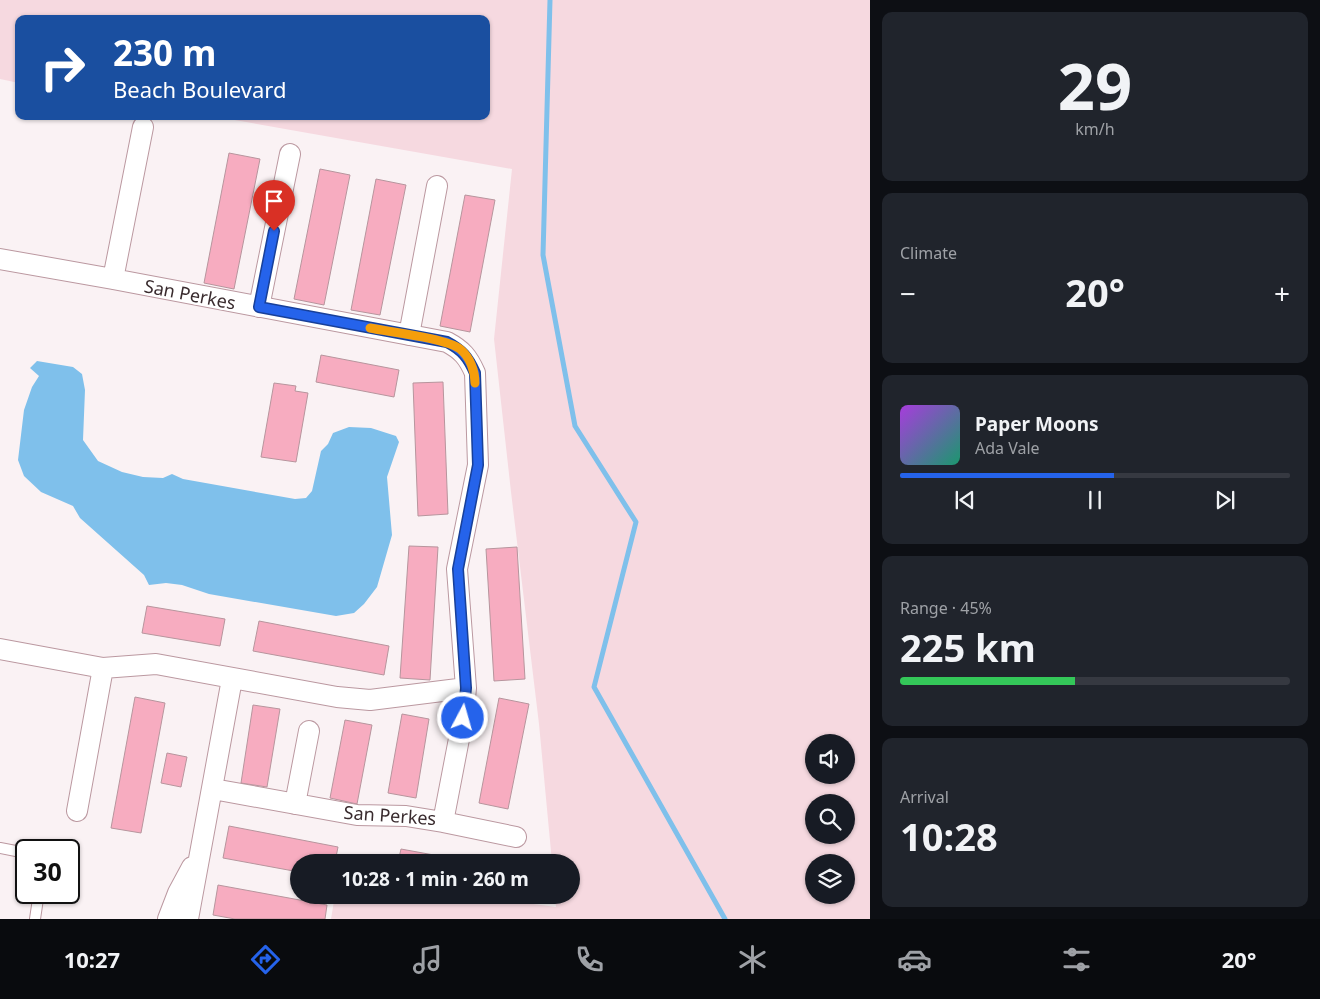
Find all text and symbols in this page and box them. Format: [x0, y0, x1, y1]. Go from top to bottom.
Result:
text: 230 m [113, 29, 216, 76]
icon: right [30, 35, 95, 100]
text: 29 [1058, 41, 1132, 129]
text: Beach Boulevard [113, 74, 286, 104]
text: km/h [1075, 118, 1115, 140]
pin [253, 180, 295, 231]
icon: arrive [260, 187, 288, 215]
text: Climate [900, 242, 957, 264]
text: 20° [1065, 266, 1125, 318]
street label: San Perkes [142, 273, 238, 315]
text: − [900, 274, 916, 312]
text: + [1274, 274, 1290, 312]
text: Paper Moons [975, 411, 1099, 437]
text: Ada Vale [975, 437, 1040, 459]
icon: previous [951, 486, 979, 514]
icon: pause [1081, 486, 1109, 514]
icon: next [1211, 486, 1239, 514]
text: Range · 45% [900, 597, 992, 619]
text: 225 km [900, 621, 1036, 673]
position arrow [436, 691, 488, 743]
map controls [805, 734, 855, 904]
button: sound [805, 734, 855, 784]
text: Arrival [900, 786, 949, 808]
button: search [805, 794, 855, 844]
street label: San Perkes [343, 800, 437, 830]
text: 10:28 [900, 810, 998, 862]
speed limit sign: 30 [15, 839, 80, 904]
button: layers [805, 854, 855, 904]
text: 10:28 · 1 min · 260 m [341, 866, 529, 892]
icon: directions [248, 942, 283, 977]
icon: music [410, 942, 445, 977]
icon: phone [572, 942, 607, 977]
icon: climate [735, 942, 770, 977]
icon: car [897, 942, 932, 977]
icon: filters [1059, 942, 1094, 977]
text: 10:27 [64, 944, 120, 974]
text: 20° [1222, 944, 1256, 974]

